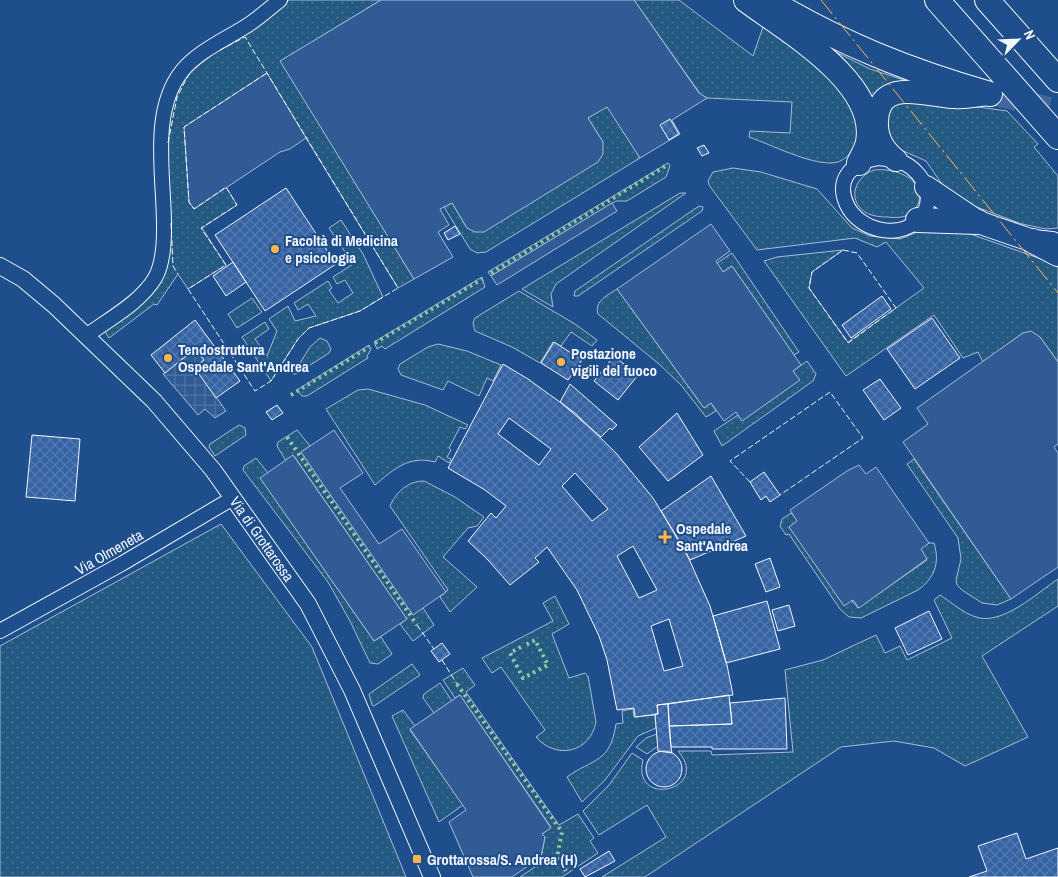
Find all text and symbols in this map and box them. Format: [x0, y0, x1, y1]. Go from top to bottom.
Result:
north arrow [993, 15, 1043, 65]
text: N [1020, 27, 1040, 42]
place label: Facoltà di Medicina e psicologia [285, 230, 398, 268]
marker: Facoltà di Medicina e psicologia [269, 243, 281, 255]
place label: Tendostruttura Ospedale Sant'Andrea [178, 339, 309, 377]
place label: Postazione vigili del fuoco [571, 343, 657, 381]
marker: Tendostruttura Ospedale Sant'Andrea [162, 352, 174, 364]
marker: Postazione vigili del fuoco [555, 356, 567, 368]
street label: Via di Grottarossa [225, 492, 299, 586]
place label: Ospedale Sant'Andrea [676, 518, 748, 556]
street label: Via Olmeneta [71, 524, 147, 580]
marker: Ospedale Sant'Andrea [658, 530, 672, 544]
place label: Grottarossa/S. Andrea (H) [427, 849, 578, 870]
marker: Grottarossa/S. Andrea (H) [411, 853, 423, 865]

